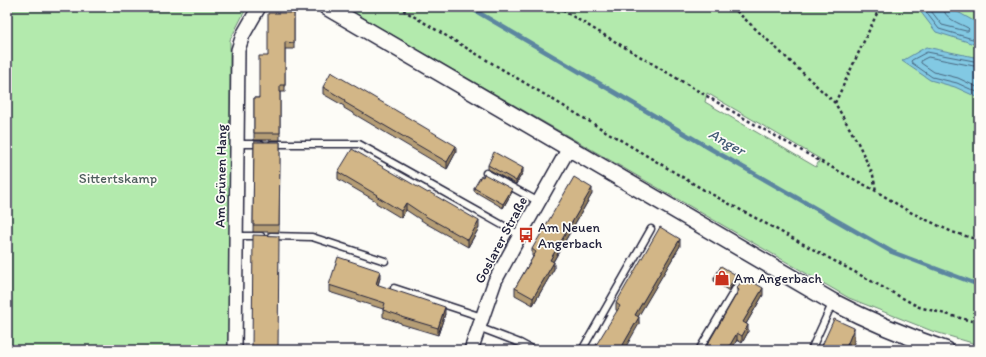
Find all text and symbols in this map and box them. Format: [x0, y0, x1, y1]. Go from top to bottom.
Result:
street label: Am Grünen Hang [212, 123, 230, 228]
water label: Anger [706, 125, 750, 161]
park label: Sittertskamp [79, 170, 157, 187]
street label: Goslarer Straße [471, 193, 531, 286]
place label: Am Neuen Angerbach [538, 219, 603, 252]
bus stop icon: Am Neuen Angerbach [517, 226, 535, 244]
shop icon: Am Angerbach [713, 269, 731, 287]
place label: Am Angerbach [734, 270, 822, 287]

